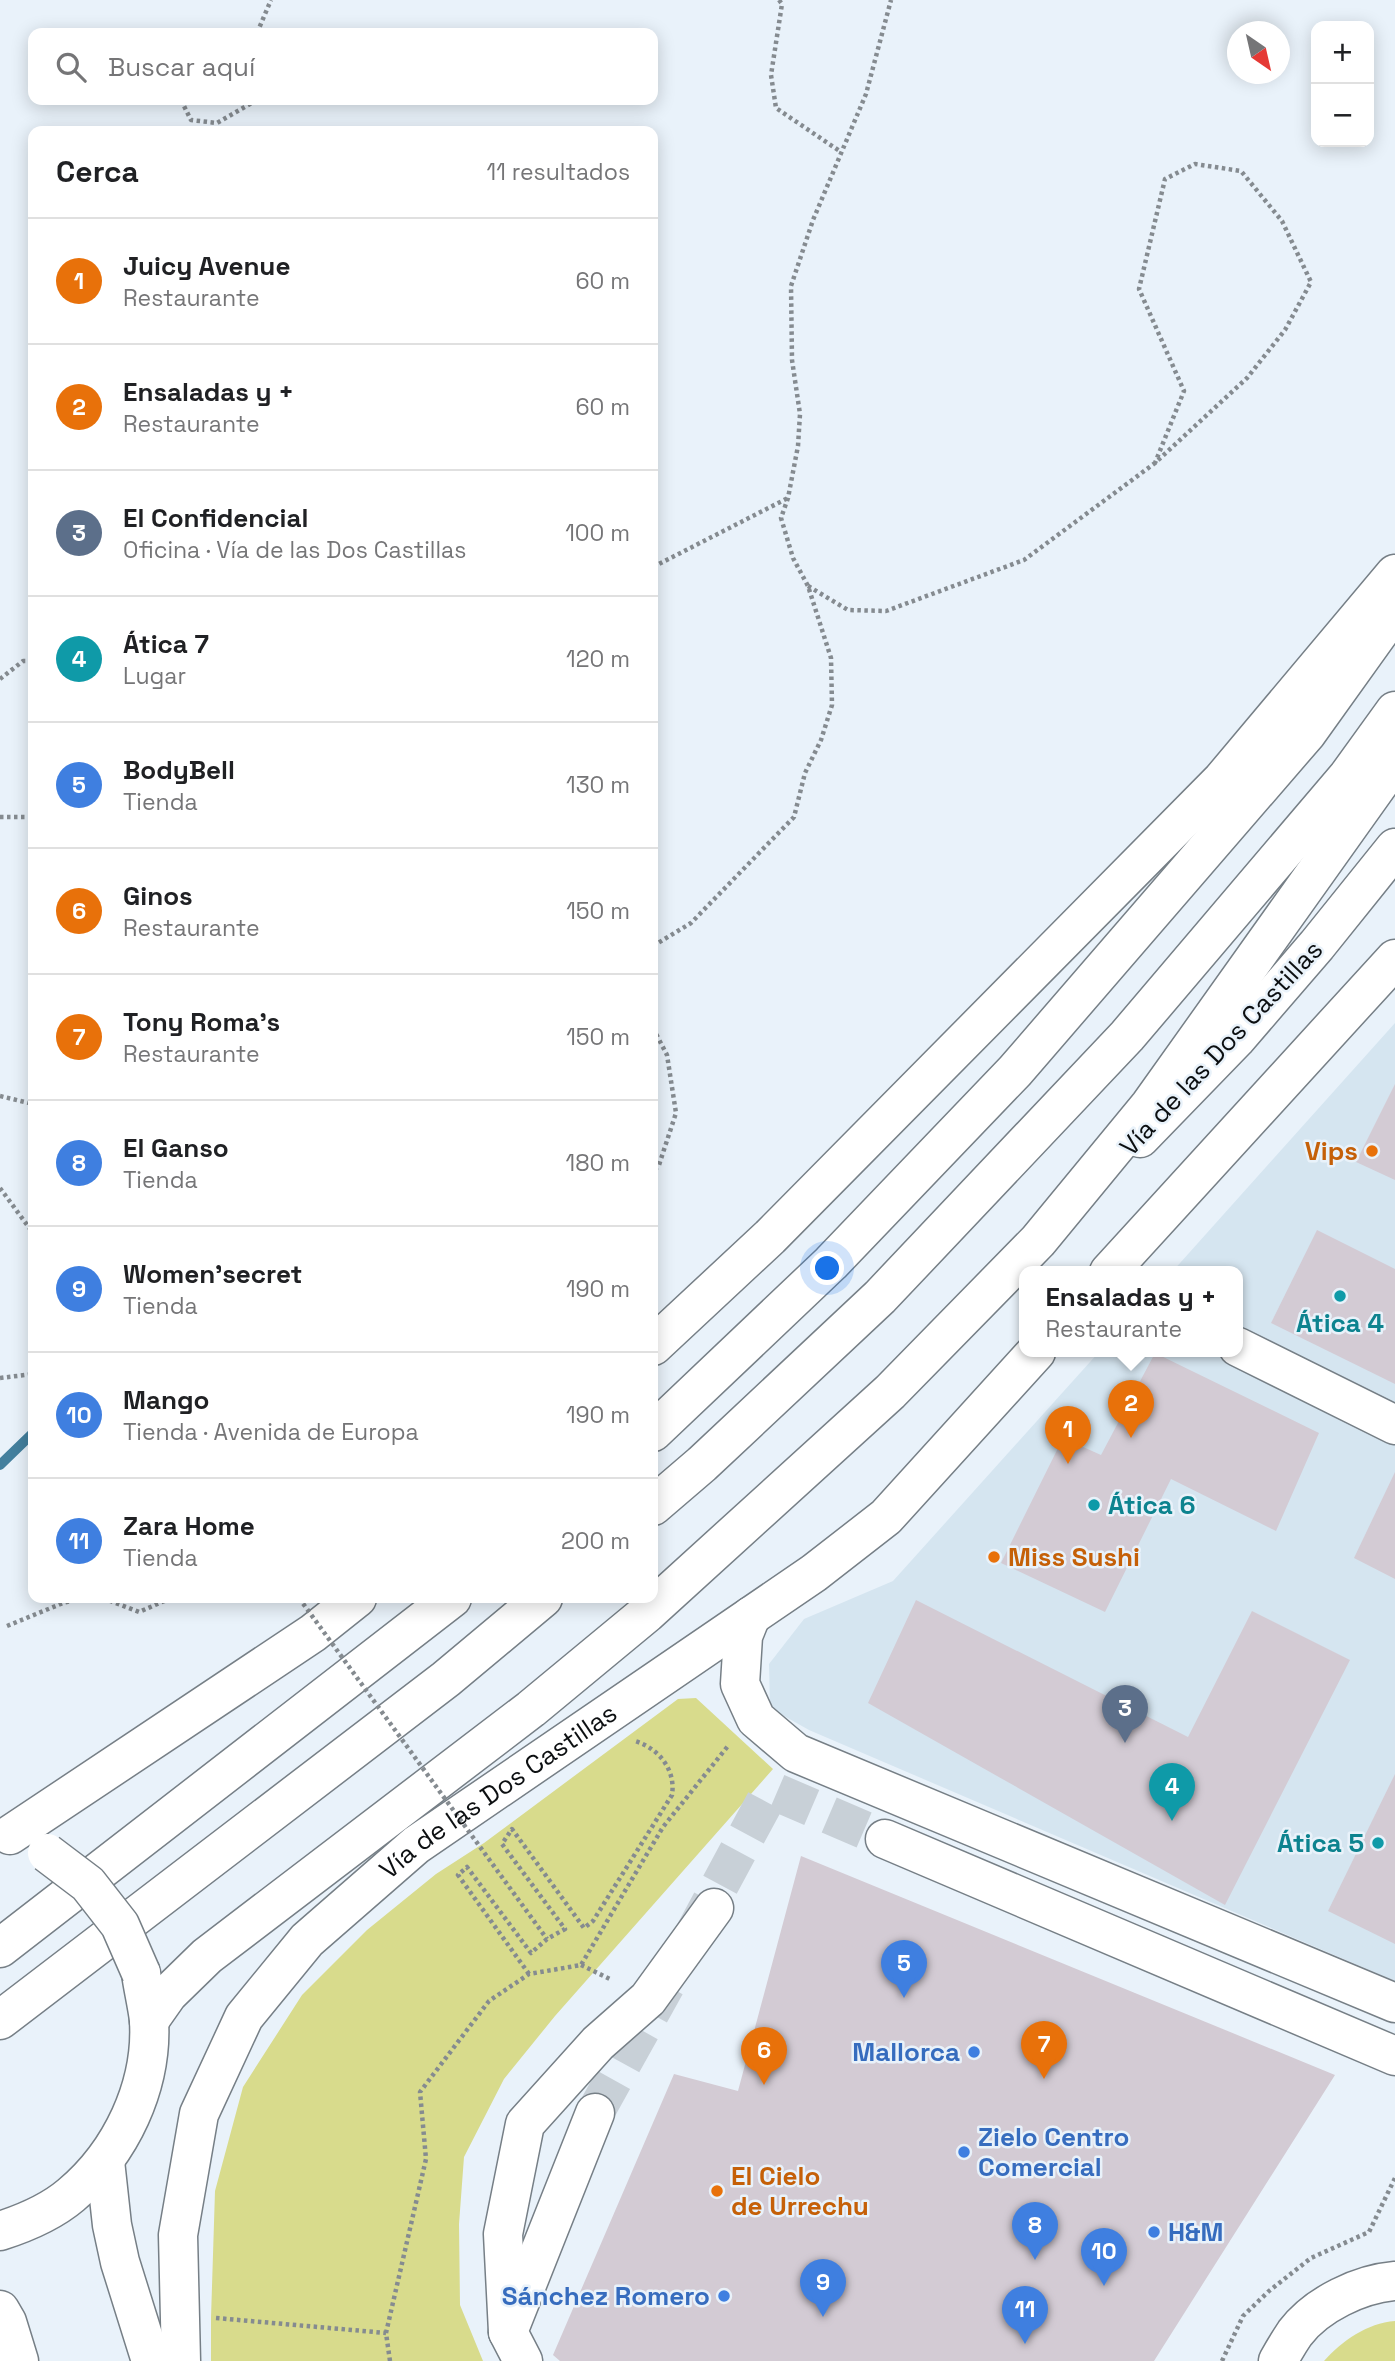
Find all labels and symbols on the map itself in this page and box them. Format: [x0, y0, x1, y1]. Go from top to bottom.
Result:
north arrow [1227, 21, 1290, 84]
street label: Vía de las Dos Castillas [1112, 933, 1330, 1163]
place label: Vips [1305, 1134, 1358, 1168]
marker: Vips [1364, 1143, 1380, 1159]
your location [810, 1251, 844, 1285]
marker: Ática 4 [1332, 1288, 1348, 1304]
place label: Ática 4 [1296, 1306, 1384, 1340]
pin: 2 [1108, 1380, 1154, 1438]
pin: 1 [1045, 1406, 1091, 1464]
place label: Ática 6 [1108, 1488, 1196, 1522]
marker: Ática 6 [1086, 1497, 1102, 1513]
place label: Miss Sushi [1008, 1540, 1140, 1574]
marker: Miss Sushi [986, 1549, 1002, 1565]
pin: 3 [1102, 1685, 1148, 1743]
street label: Vía de las Dos Castillas [372, 1696, 623, 1886]
pin: 4 [1149, 1763, 1195, 1821]
place label: Ática 5 [1277, 1826, 1364, 1860]
marker: Ática 5 [1370, 1835, 1386, 1851]
pin: 5 [881, 1940, 927, 1998]
pin: 7 [1021, 2021, 1067, 2079]
pin: 6 [741, 2027, 787, 2085]
place label: Mallorca [852, 2035, 960, 2069]
marker: Mallorca [966, 2044, 982, 2060]
place label: Zielo Centro Comercial [978, 2120, 1129, 2184]
marker: Zielo Centro Comercial [956, 2144, 972, 2160]
place label: El Cielo de Urrechu [731, 2159, 869, 2223]
marker: El Cielo de Urrechu [709, 2183, 725, 2199]
pin: 8 [1012, 2202, 1058, 2260]
place label: H&M [1168, 2215, 1223, 2249]
marker: H&M [1146, 2224, 1162, 2240]
pin: 10 [1081, 2228, 1127, 2286]
pin: 9 [800, 2259, 846, 2317]
place label: Sánchez Romero [502, 2279, 710, 2313]
pin: 11 [1002, 2286, 1048, 2344]
marker: Sánchez Romero [716, 2288, 732, 2304]

